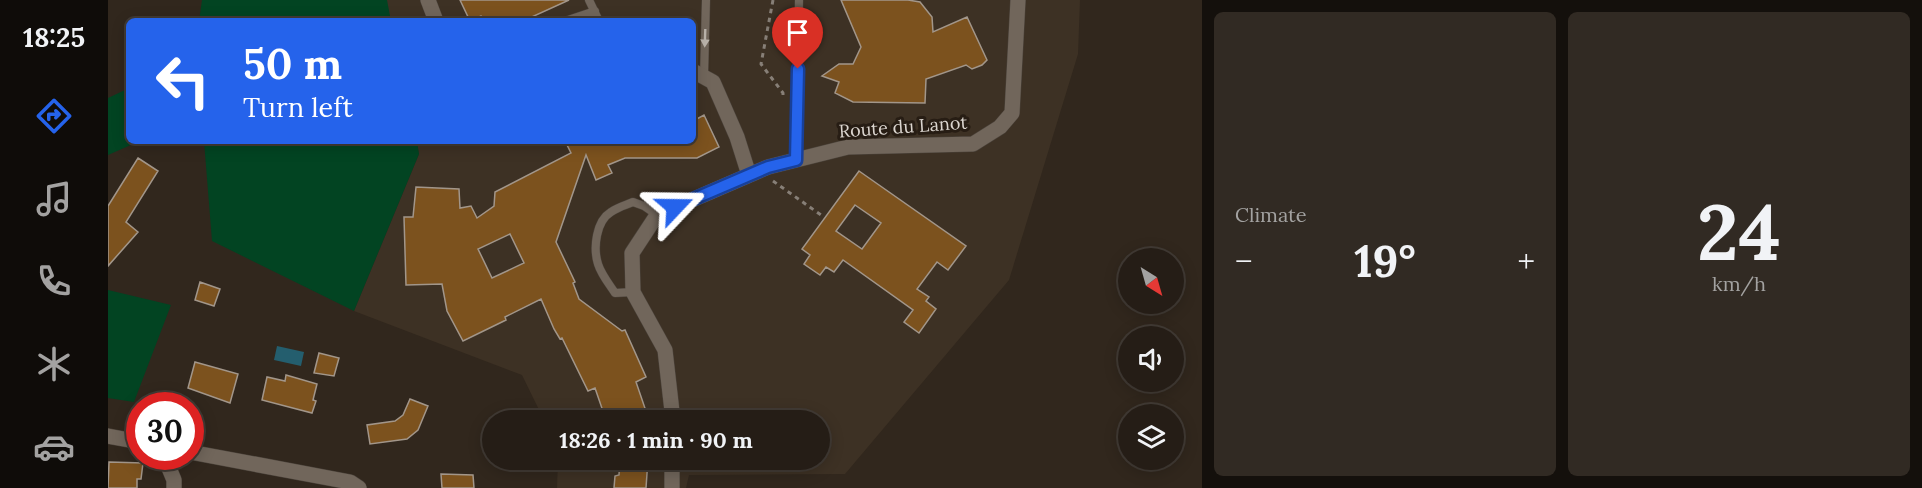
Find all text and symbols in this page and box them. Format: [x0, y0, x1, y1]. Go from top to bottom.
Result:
pin [772, 7, 823, 69]
icon: arrive [781, 16, 814, 49]
text: 18:25 [23, 20, 85, 54]
one-way arrow [701, 29, 710, 48]
text: 50 m [243, 37, 342, 91]
icon: left [144, 42, 222, 120]
text: Turn left [243, 90, 353, 124]
icon: directions [33, 95, 75, 137]
street label: Route du Lanot [838, 111, 968, 142]
position arrow [643, 175, 707, 239]
icon: music [33, 178, 75, 220]
text: 24 [1697, 182, 1781, 281]
text: Climate [1235, 202, 1307, 227]
text: 19° [1354, 232, 1416, 289]
text: − [1235, 240, 1253, 282]
text: + [1517, 240, 1535, 282]
north arrow [1118, 248, 1184, 314]
map controls [1118, 248, 1184, 470]
icon: phone [33, 260, 75, 302]
text: km/h [1712, 271, 1766, 296]
button: sound [1118, 326, 1184, 392]
icon: climate [33, 343, 75, 385]
speed limit sign: 30 [126, 392, 204, 470]
button: layers [1118, 404, 1184, 470]
icon: car [33, 426, 75, 468]
text: 18:26 · 1 min · 90 m [559, 426, 753, 454]

